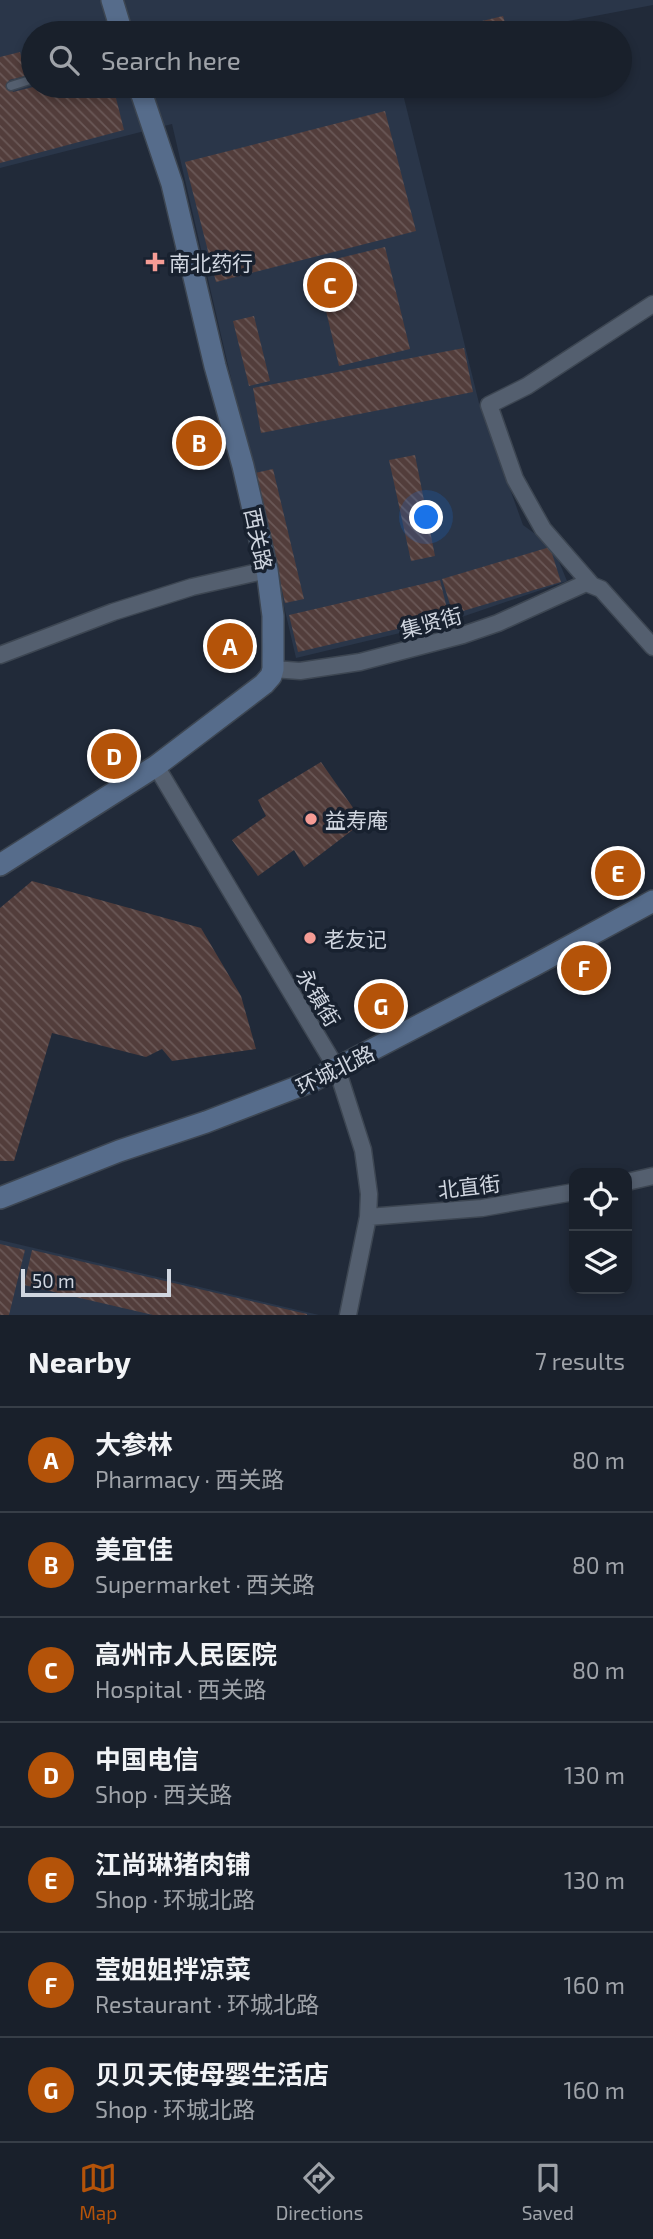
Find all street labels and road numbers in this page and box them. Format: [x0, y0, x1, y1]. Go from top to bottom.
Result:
street label: 西关路 [240, 506, 278, 572]
street label: 集贤街 [397, 602, 465, 642]
street label: 永镇街 [292, 964, 346, 1030]
street label: 环城北路 [292, 1039, 378, 1099]
street label: 北直街 [436, 1170, 502, 1202]

